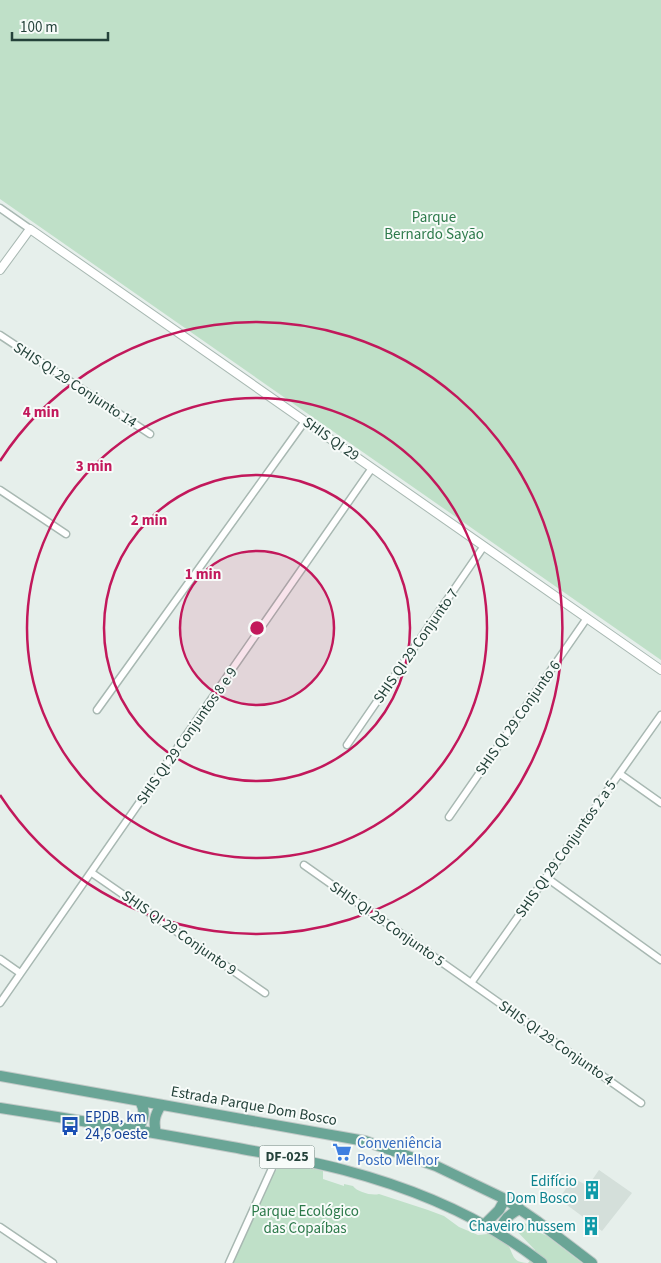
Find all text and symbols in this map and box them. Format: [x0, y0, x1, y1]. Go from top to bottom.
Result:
scale bar [12, 10, 109, 42]
text: 100 m [20, 17, 58, 38]
park label: Parque Bernardo Sayão [384, 207, 484, 245]
street label: SHIS QI 29 Conjunto 14 [9, 337, 141, 433]
text: 4 min [23, 402, 59, 423]
street label: SHIS QI 29 [299, 412, 363, 466]
text: 3 min [76, 456, 112, 477]
text: 2 min [131, 510, 167, 531]
text: 1 min [185, 564, 221, 585]
street label: SHIS QI 29 Conjunto 7 [368, 584, 464, 708]
centre of rings [248, 619, 266, 637]
street label: SHIS QI 29 Conjunto 6 [470, 656, 566, 780]
street label: SHIS QI 29 Conjuntos 8 e 9 [132, 663, 242, 809]
street label: SHIS QI 29 Conjuntos 2 a 5 [511, 776, 621, 922]
street label: SHIS QI 29 Conjunto 5 [325, 876, 449, 972]
street label: SHIS QI 29 Conjunto 9 [117, 885, 241, 981]
street label: SHIS QI 29 Conjunto 4 [494, 995, 618, 1091]
street label: Estrada Parque Dom Bosco [169, 1081, 339, 1131]
place label: EPDB, km 24,6 oeste [85, 1107, 148, 1145]
bus stop icon: EPDB, km 24,6 oeste [59, 1115, 81, 1137]
place label: Conveniência Posto Melhor [357, 1133, 442, 1171]
supermarket icon: Conveniência Posto Melhor [331, 1141, 353, 1163]
road number: DF-025 [260, 1146, 314, 1168]
place label: Edifício Dom Bosco [506, 1171, 577, 1209]
building icon: Edifício Dom Bosco [581, 1179, 603, 1201]
park label: Parque Ecológico das Copaíbas [251, 1201, 359, 1239]
building icon: Chaveiro hussem [580, 1215, 602, 1237]
place label: Chaveiro hussem [469, 1216, 576, 1237]

